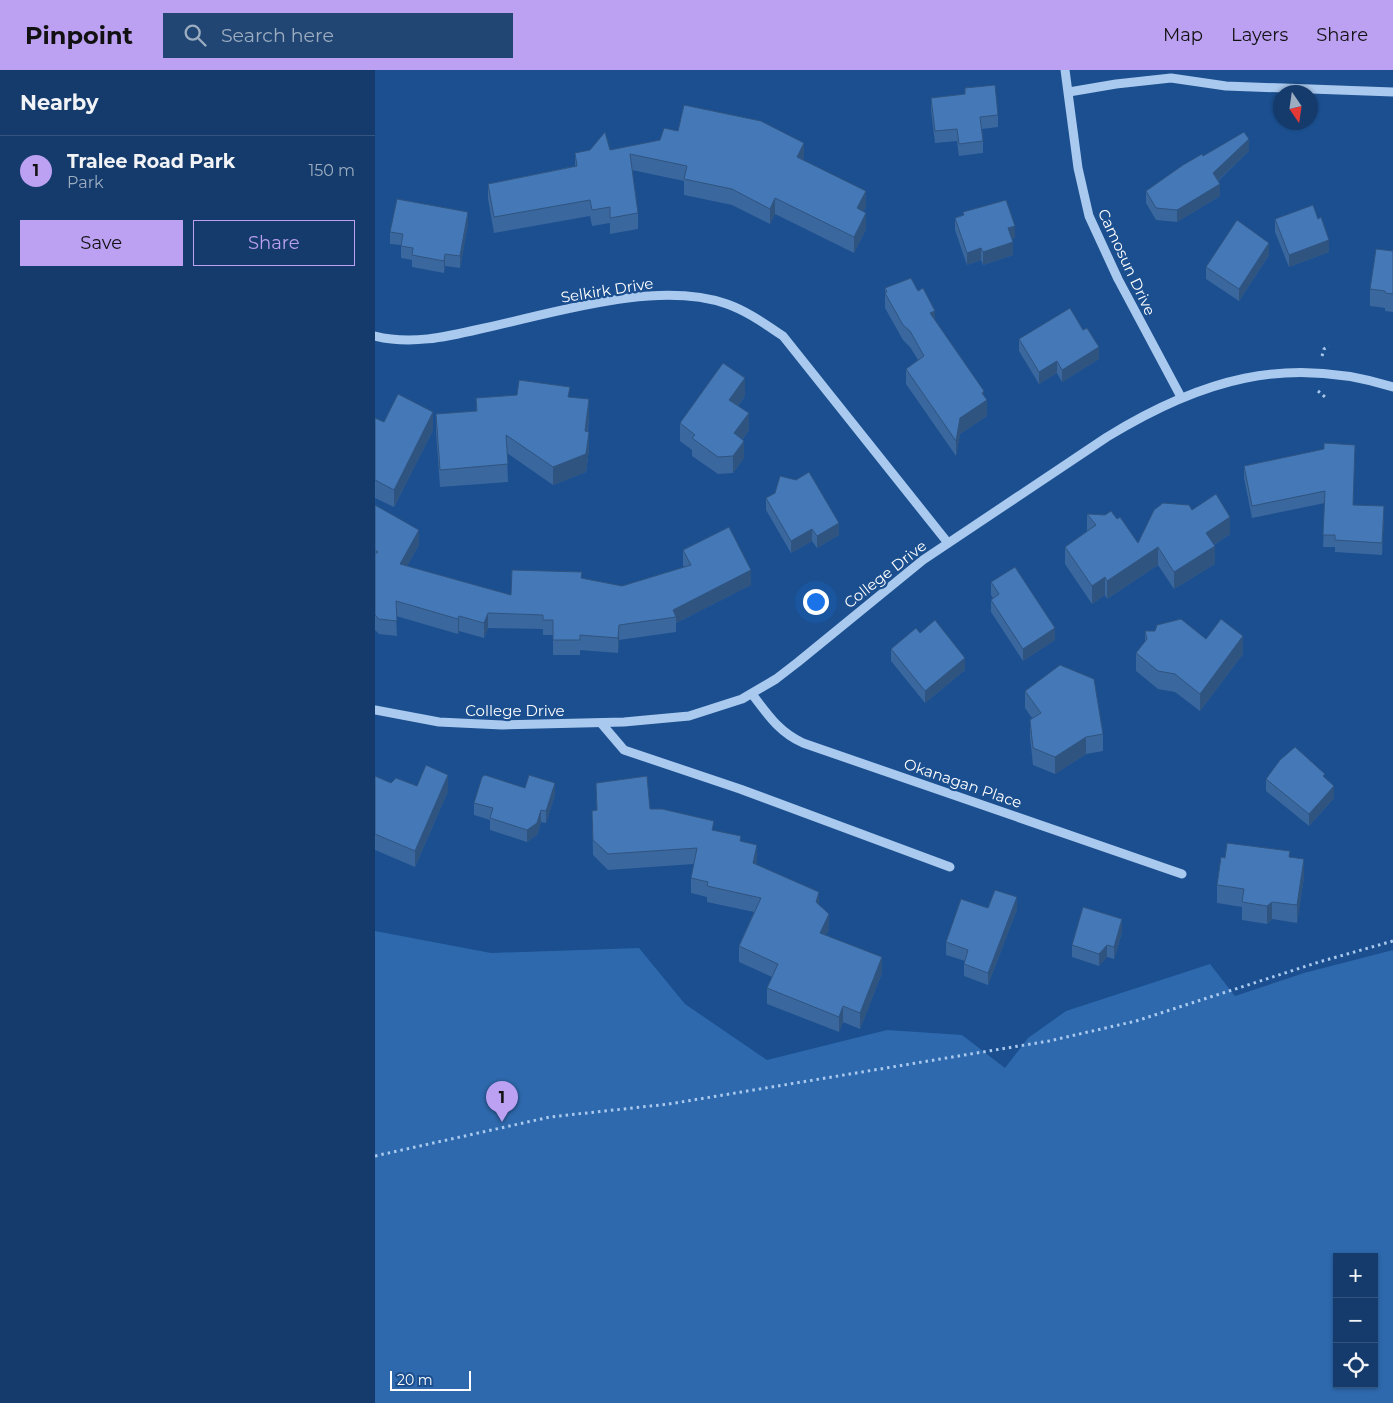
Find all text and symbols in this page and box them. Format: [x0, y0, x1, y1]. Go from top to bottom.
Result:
search box [163, 13, 513, 58]
text: Pinpoint [25, 21, 133, 50]
icon: search [181, 21, 209, 49]
text: Search here [221, 24, 334, 47]
text: Map [1163, 24, 1203, 46]
text: Layers [1231, 24, 1288, 46]
text: Share [1316, 24, 1368, 46]
north arrow [1273, 85, 1318, 130]
text: Nearby [20, 90, 99, 115]
text: Tralee Road Park [67, 150, 235, 173]
text: 1 [33, 161, 39, 180]
text: 150 m [308, 161, 355, 180]
text: Park [67, 173, 104, 192]
street label: Camosun Drive [1094, 206, 1160, 318]
button: Save [20, 220, 183, 266]
button: Share [193, 220, 355, 266]
street label: Selkirk Drive [559, 273, 655, 307]
street label: College Drive [840, 536, 930, 612]
your location [803, 589, 829, 615]
street label: College Drive [465, 701, 565, 720]
street label: Okanagan Place [902, 754, 1024, 812]
pin: 1 [486, 1081, 518, 1122]
map controls [1333, 1253, 1378, 1388]
button: + [1333, 1253, 1378, 1298]
button: − [1333, 1298, 1378, 1343]
button: locate [1333, 1343, 1378, 1388]
scale bar [390, 1368, 471, 1391]
text: 20 m [397, 1371, 433, 1389]

